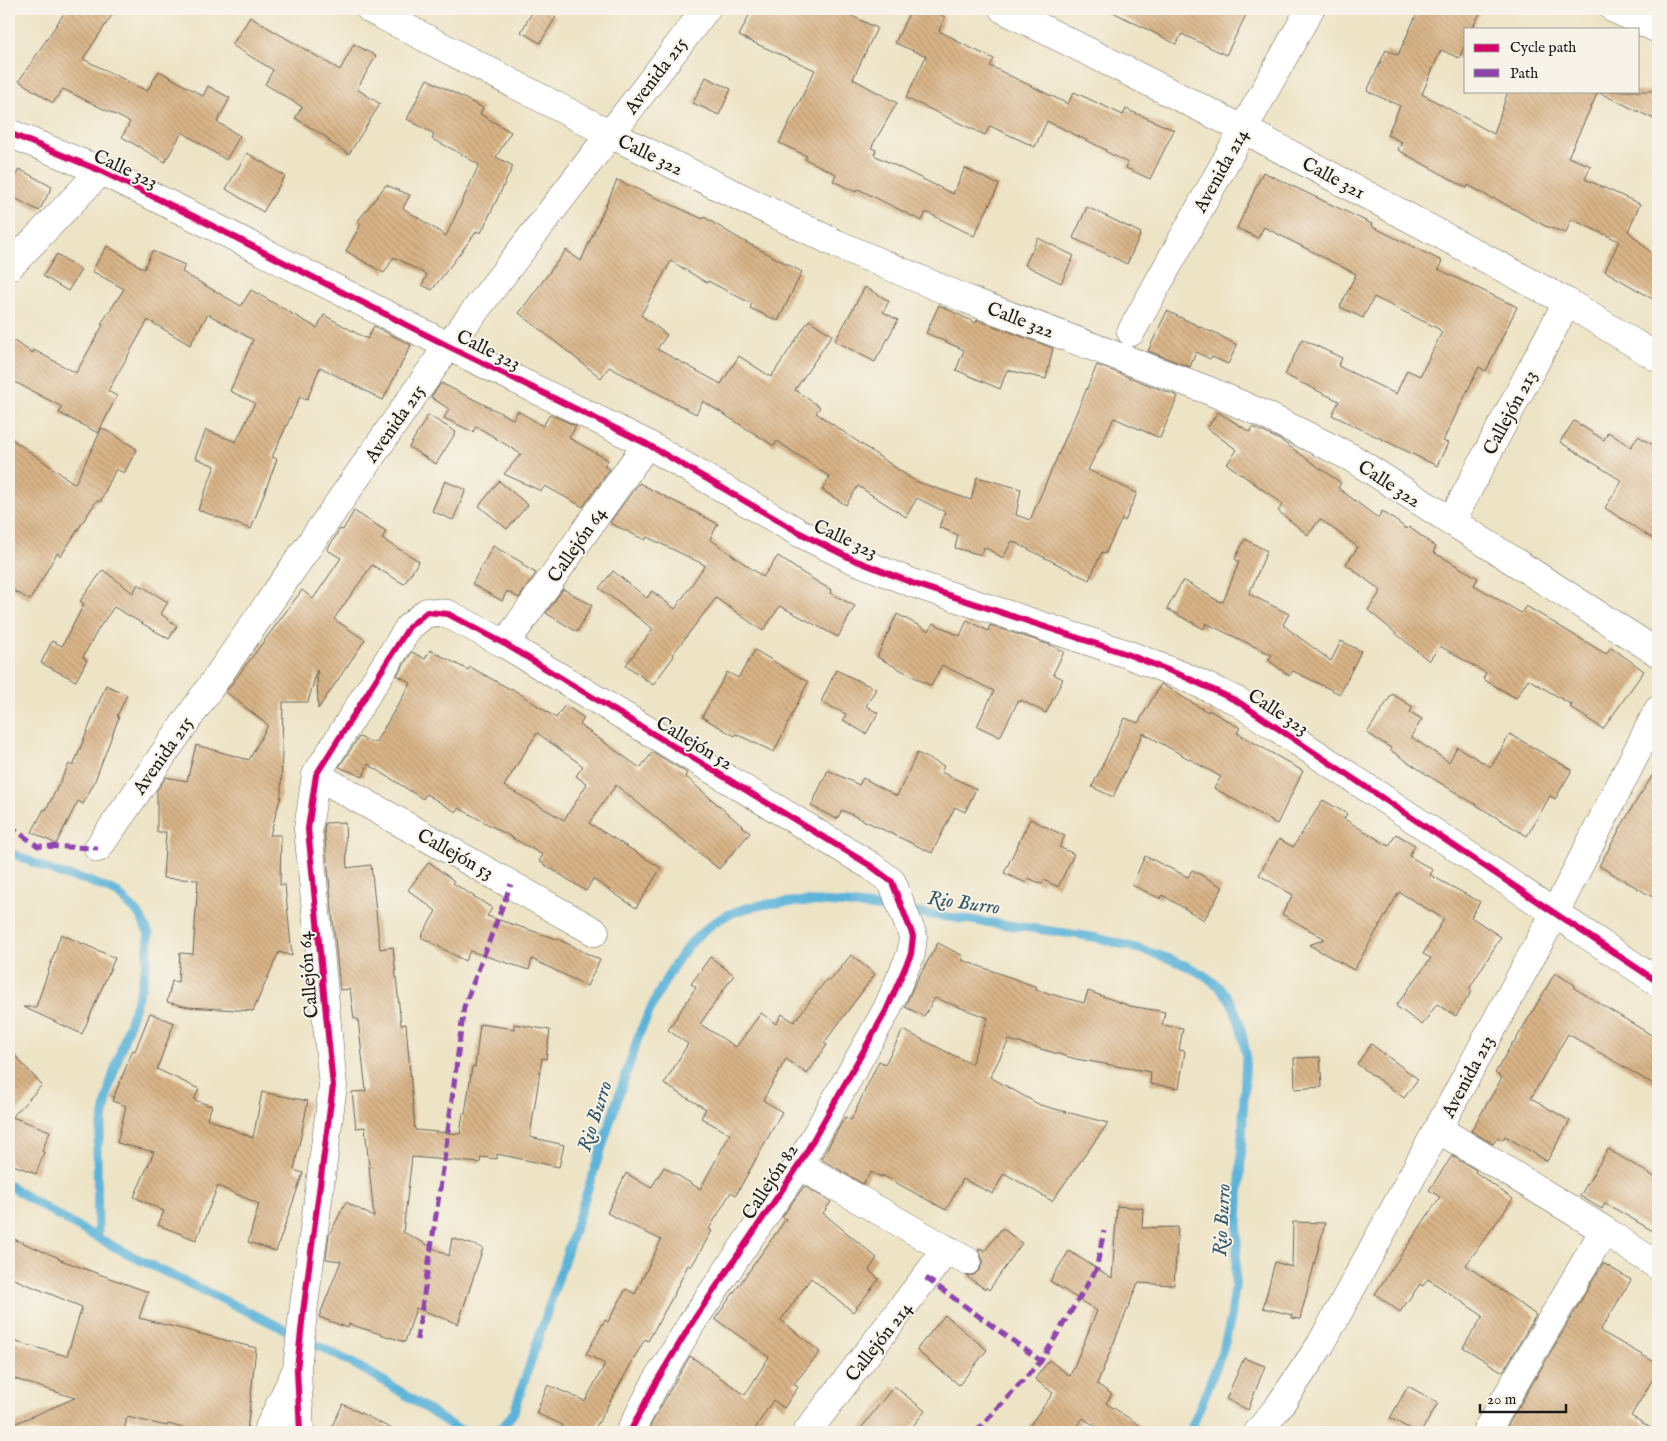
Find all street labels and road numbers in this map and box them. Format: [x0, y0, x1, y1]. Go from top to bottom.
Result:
street label: Avenida 215 [619, 33, 693, 120]
street label: Avenida 214 [1188, 124, 1255, 218]
street label: Calle 322 [613, 130, 687, 182]
street label: Calle 323 [89, 145, 161, 195]
street label: Calle 321 [1297, 152, 1369, 205]
street label: Calle 322 [983, 297, 1057, 345]
street label: Calle 323 [452, 325, 524, 377]
street label: Callejón 213 [1478, 366, 1543, 460]
street label: Avenida 215 [359, 380, 431, 469]
street label: Calle 322 [1353, 456, 1425, 514]
street label: Callejón 64 [543, 502, 613, 588]
street label: Calle 323 [809, 515, 881, 565]
street label: Calle 323 [1243, 684, 1313, 741]
street label: Callejón 52 [651, 711, 737, 776]
street label: Avenida 215 [127, 712, 199, 801]
street label: Callejón 53 [413, 824, 497, 886]
street label: Callejón 64 [293, 930, 325, 1019]
street label: Avenida 213 [1437, 1031, 1501, 1123]
street label: Callejón 82 [737, 1139, 804, 1225]
street label: Callejón 214 [841, 1297, 919, 1387]

